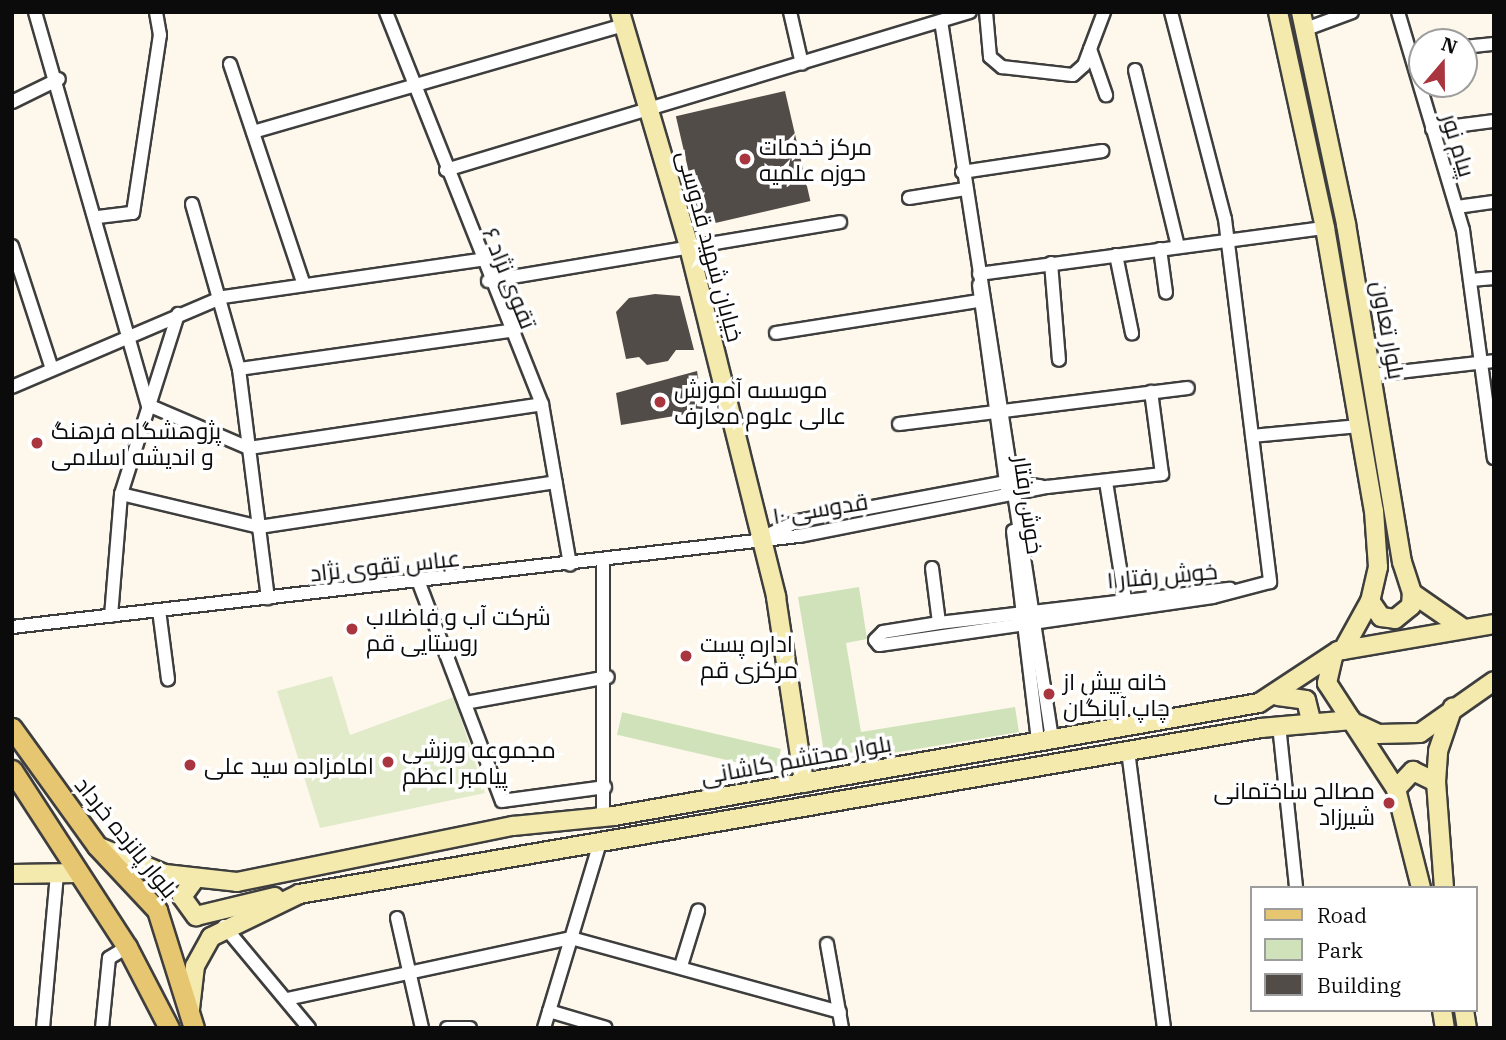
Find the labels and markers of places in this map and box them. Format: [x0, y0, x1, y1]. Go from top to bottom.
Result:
place label: مرکز خدمات حوزه علمیه [759, 132, 872, 186]
marker: مرکز خدمات حوزه علمیه [737, 151, 753, 167]
place label: موسسه آموزش عالی علوم معارف [674, 375, 846, 429]
marker: موسسه آموزش عالی علوم معارف [652, 394, 668, 410]
place label: پژوهشگاه فرهنگ و اندیشه اسلامی [51, 416, 221, 470]
marker: پژوهشگاه فرهنگ و اندیشه اسلامی [29, 435, 45, 451]
place label: شرکت آب و فاضلاب روستایی قم [366, 602, 551, 656]
marker: شرکت آب و فاضلاب روستایی قم [344, 621, 360, 637]
place label: اداره پست مرکزی قم [700, 629, 798, 683]
marker: اداره پست مرکزی قم [678, 648, 694, 664]
place label: خانه پیش از چاپ آبانگان [1063, 667, 1170, 721]
marker: خانه پیش از چاپ آبانگان [1041, 686, 1057, 702]
place label: مجموعه ورزشی پیامبر اعظم [402, 735, 556, 789]
place label: امامزاده سید علی [204, 751, 374, 779]
marker: مجموعه ورزشی پیامبر اعظم [380, 754, 396, 770]
marker: امامزاده سید علی [182, 757, 198, 773]
place label: مصالح ساختمانی شیرزاد [1214, 776, 1375, 830]
marker: مصالح ساختمانی شیرزاد [1381, 795, 1397, 811]

